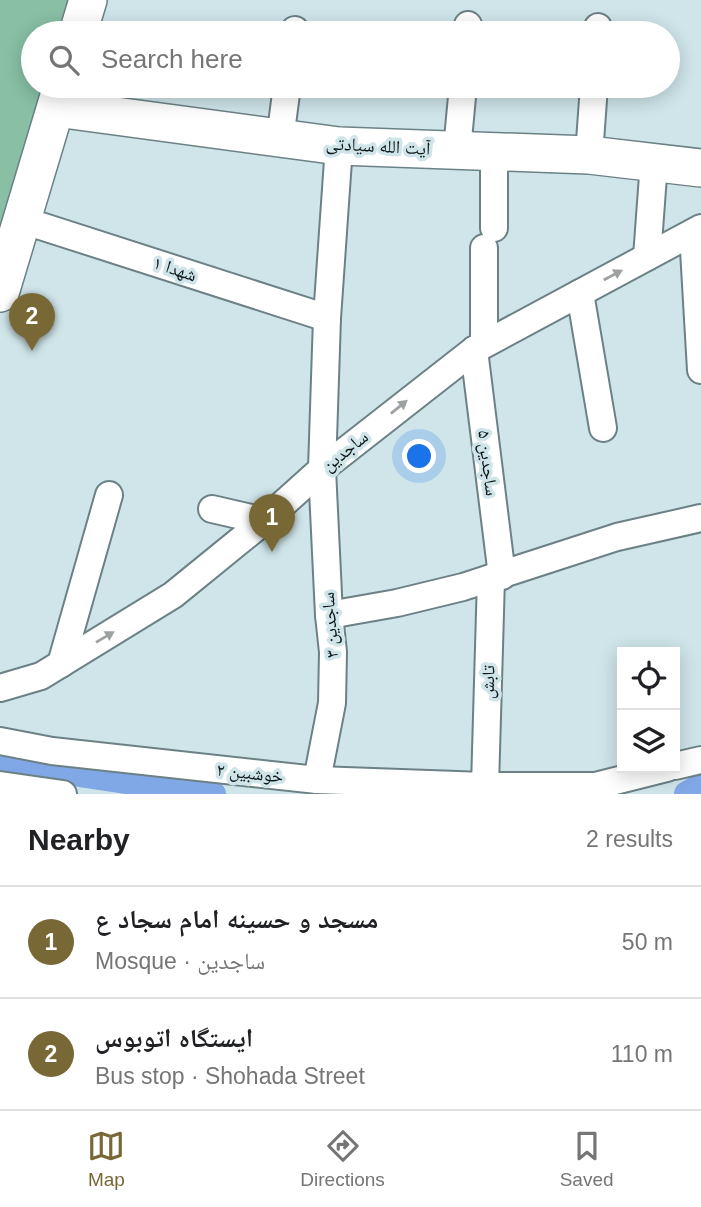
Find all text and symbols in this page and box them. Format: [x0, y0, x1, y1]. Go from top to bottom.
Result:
search box [21, 21, 680, 98]
icon: search [45, 41, 83, 79]
text: Search here [101, 44, 243, 74]
street label: آیت الله سیادتی [325, 133, 431, 160]
street label: شهدا ۱ [151, 253, 199, 285]
one-way arrow [603, 270, 623, 281]
pin: 2 [9, 293, 55, 351]
one-way arrow [390, 400, 408, 415]
street label: ساجدین [318, 427, 373, 476]
street label: ساجدین ۵ [473, 429, 502, 497]
your location [402, 439, 436, 473]
pin: 1 [249, 494, 295, 552]
street label: ساجدین ۳ [318, 591, 343, 659]
one-way arrow [95, 631, 114, 643]
map controls [617, 647, 680, 773]
button: locate [617, 647, 680, 710]
street label: تابش [477, 665, 500, 699]
button: layers [617, 710, 680, 773]
street label: خوشبین ۲ [215, 760, 284, 787]
text: Nearby [28, 823, 130, 856]
text: 2 results [586, 826, 673, 852]
text: مسجد و حسینه امام سجاد ع [95, 904, 378, 934]
text: 1 [45, 929, 57, 955]
text: 50 m [622, 929, 673, 955]
text: Mosque · ساجدین [95, 948, 265, 974]
text: ایستگاه اتوبوس [95, 1023, 253, 1053]
text: 2 [45, 1041, 57, 1067]
text: 110 m [611, 1041, 673, 1067]
text: Bus stop · Shohada Street [95, 1063, 365, 1089]
tab: Map [87, 1127, 125, 1191]
tab: Directions [300, 1127, 385, 1191]
tab: Saved [560, 1127, 614, 1191]

